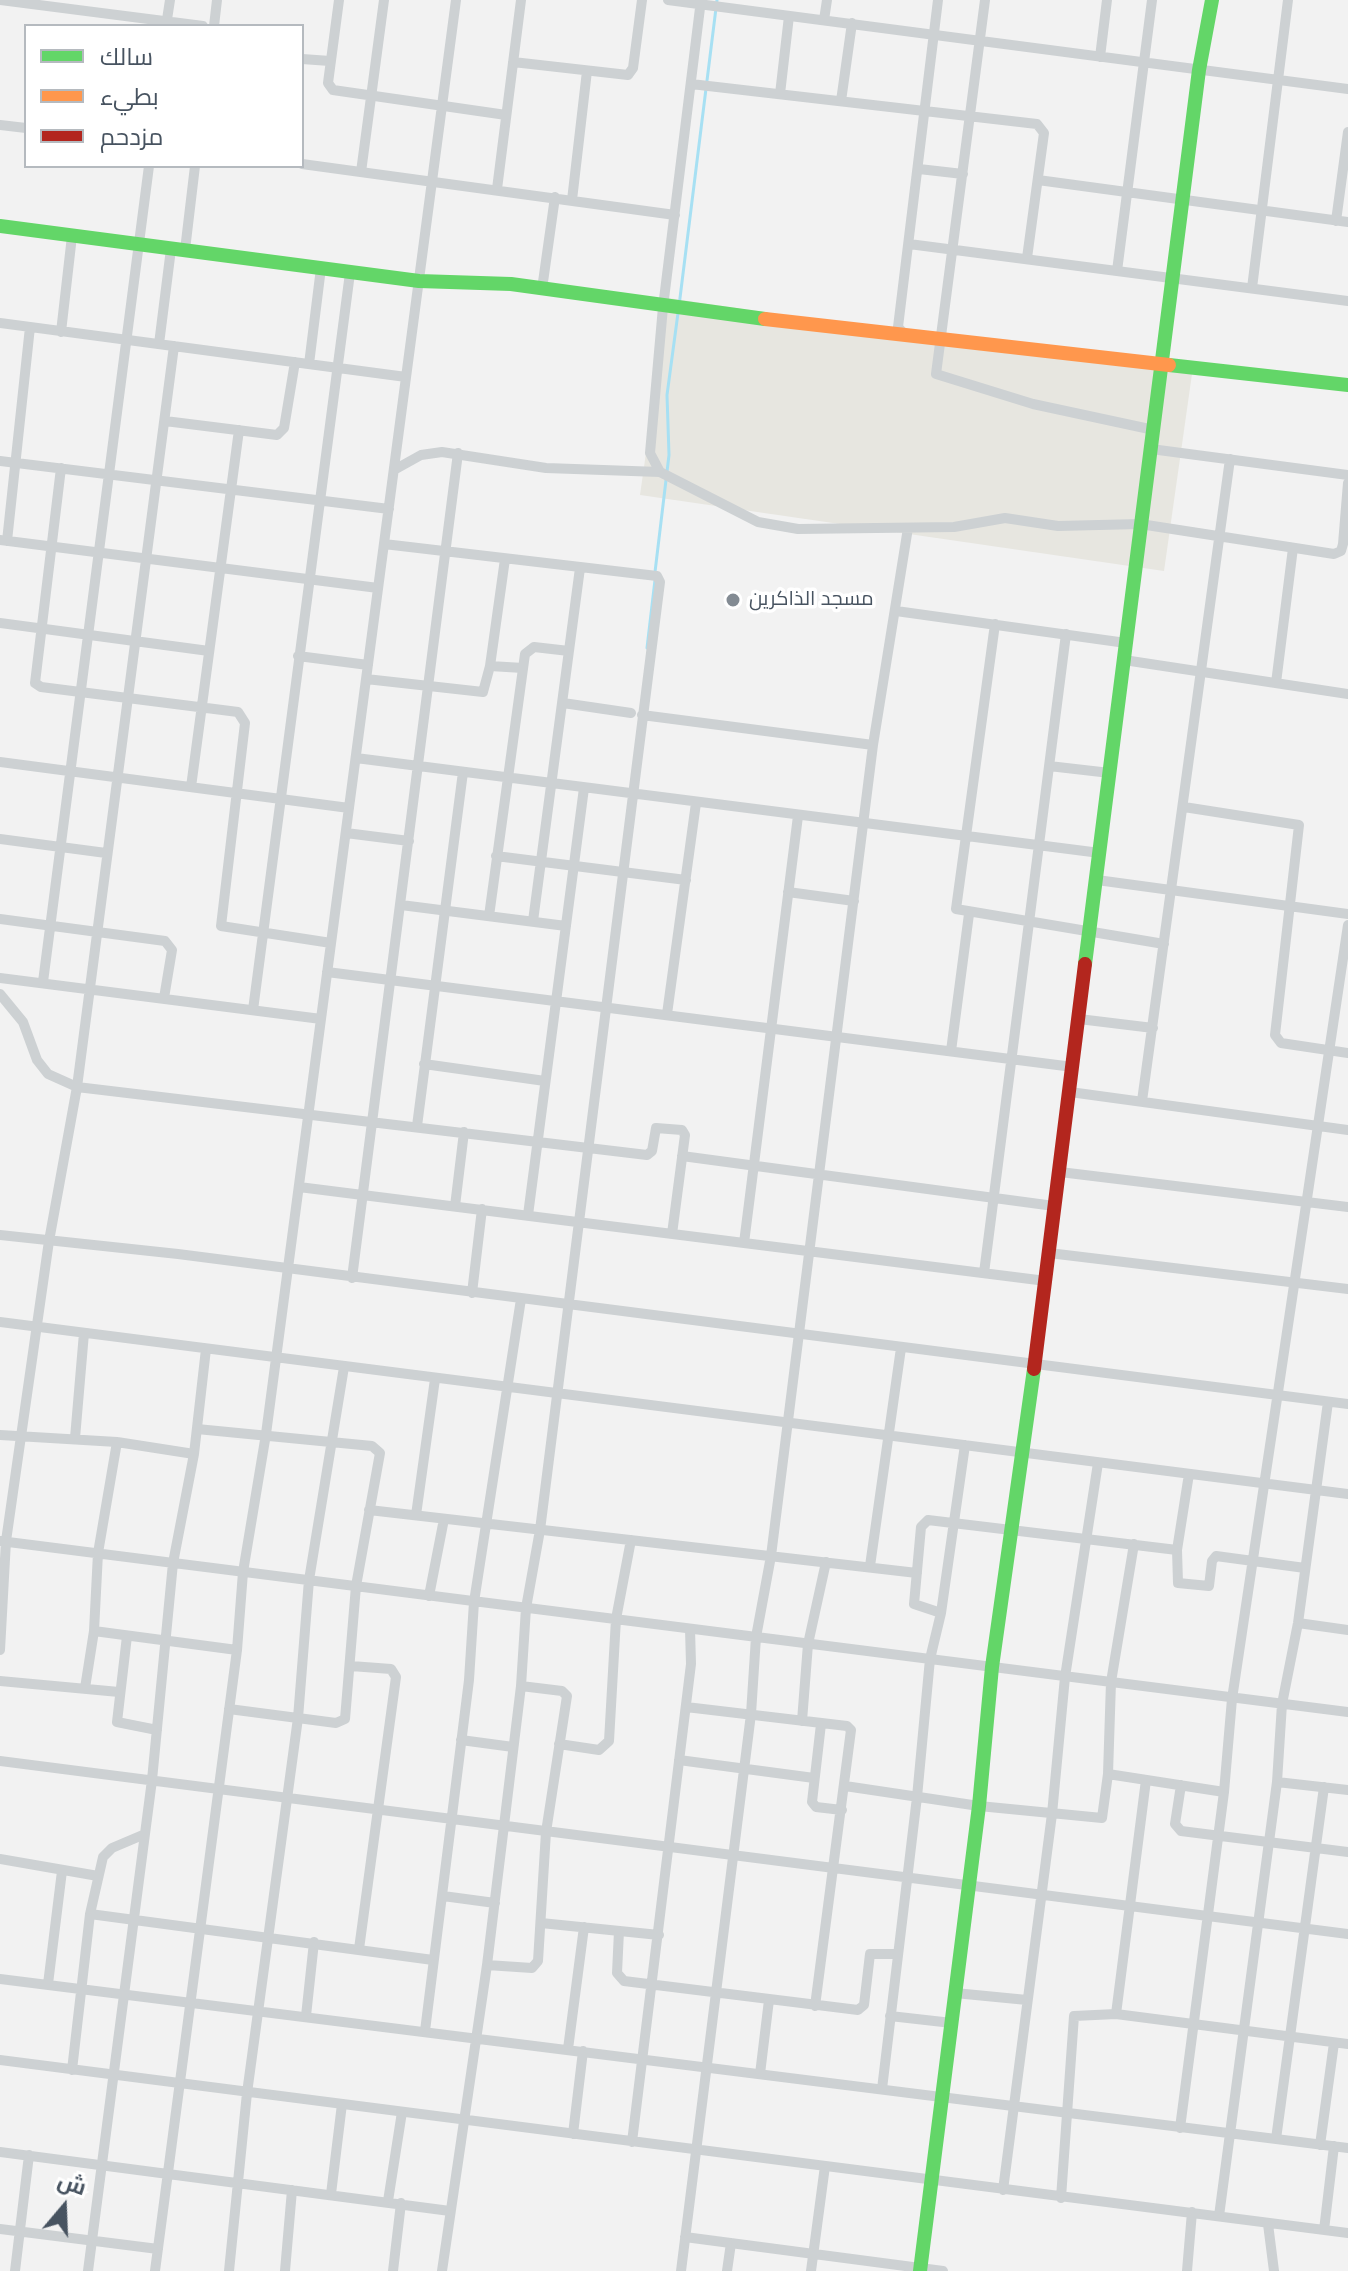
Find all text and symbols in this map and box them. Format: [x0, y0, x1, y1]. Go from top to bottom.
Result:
legend [24, 24, 304, 168]
text: سالك [100, 40, 153, 73]
text: بطيء [100, 80, 159, 113]
text: مزدحم [100, 120, 163, 153]
place label: مسجد الذاكرين [749, 588, 874, 612]
marker: مسجد الذاكرين [724, 591, 742, 609]
text: ش [54, 2165, 90, 2203]
north arrow [24, 2167, 104, 2247]

